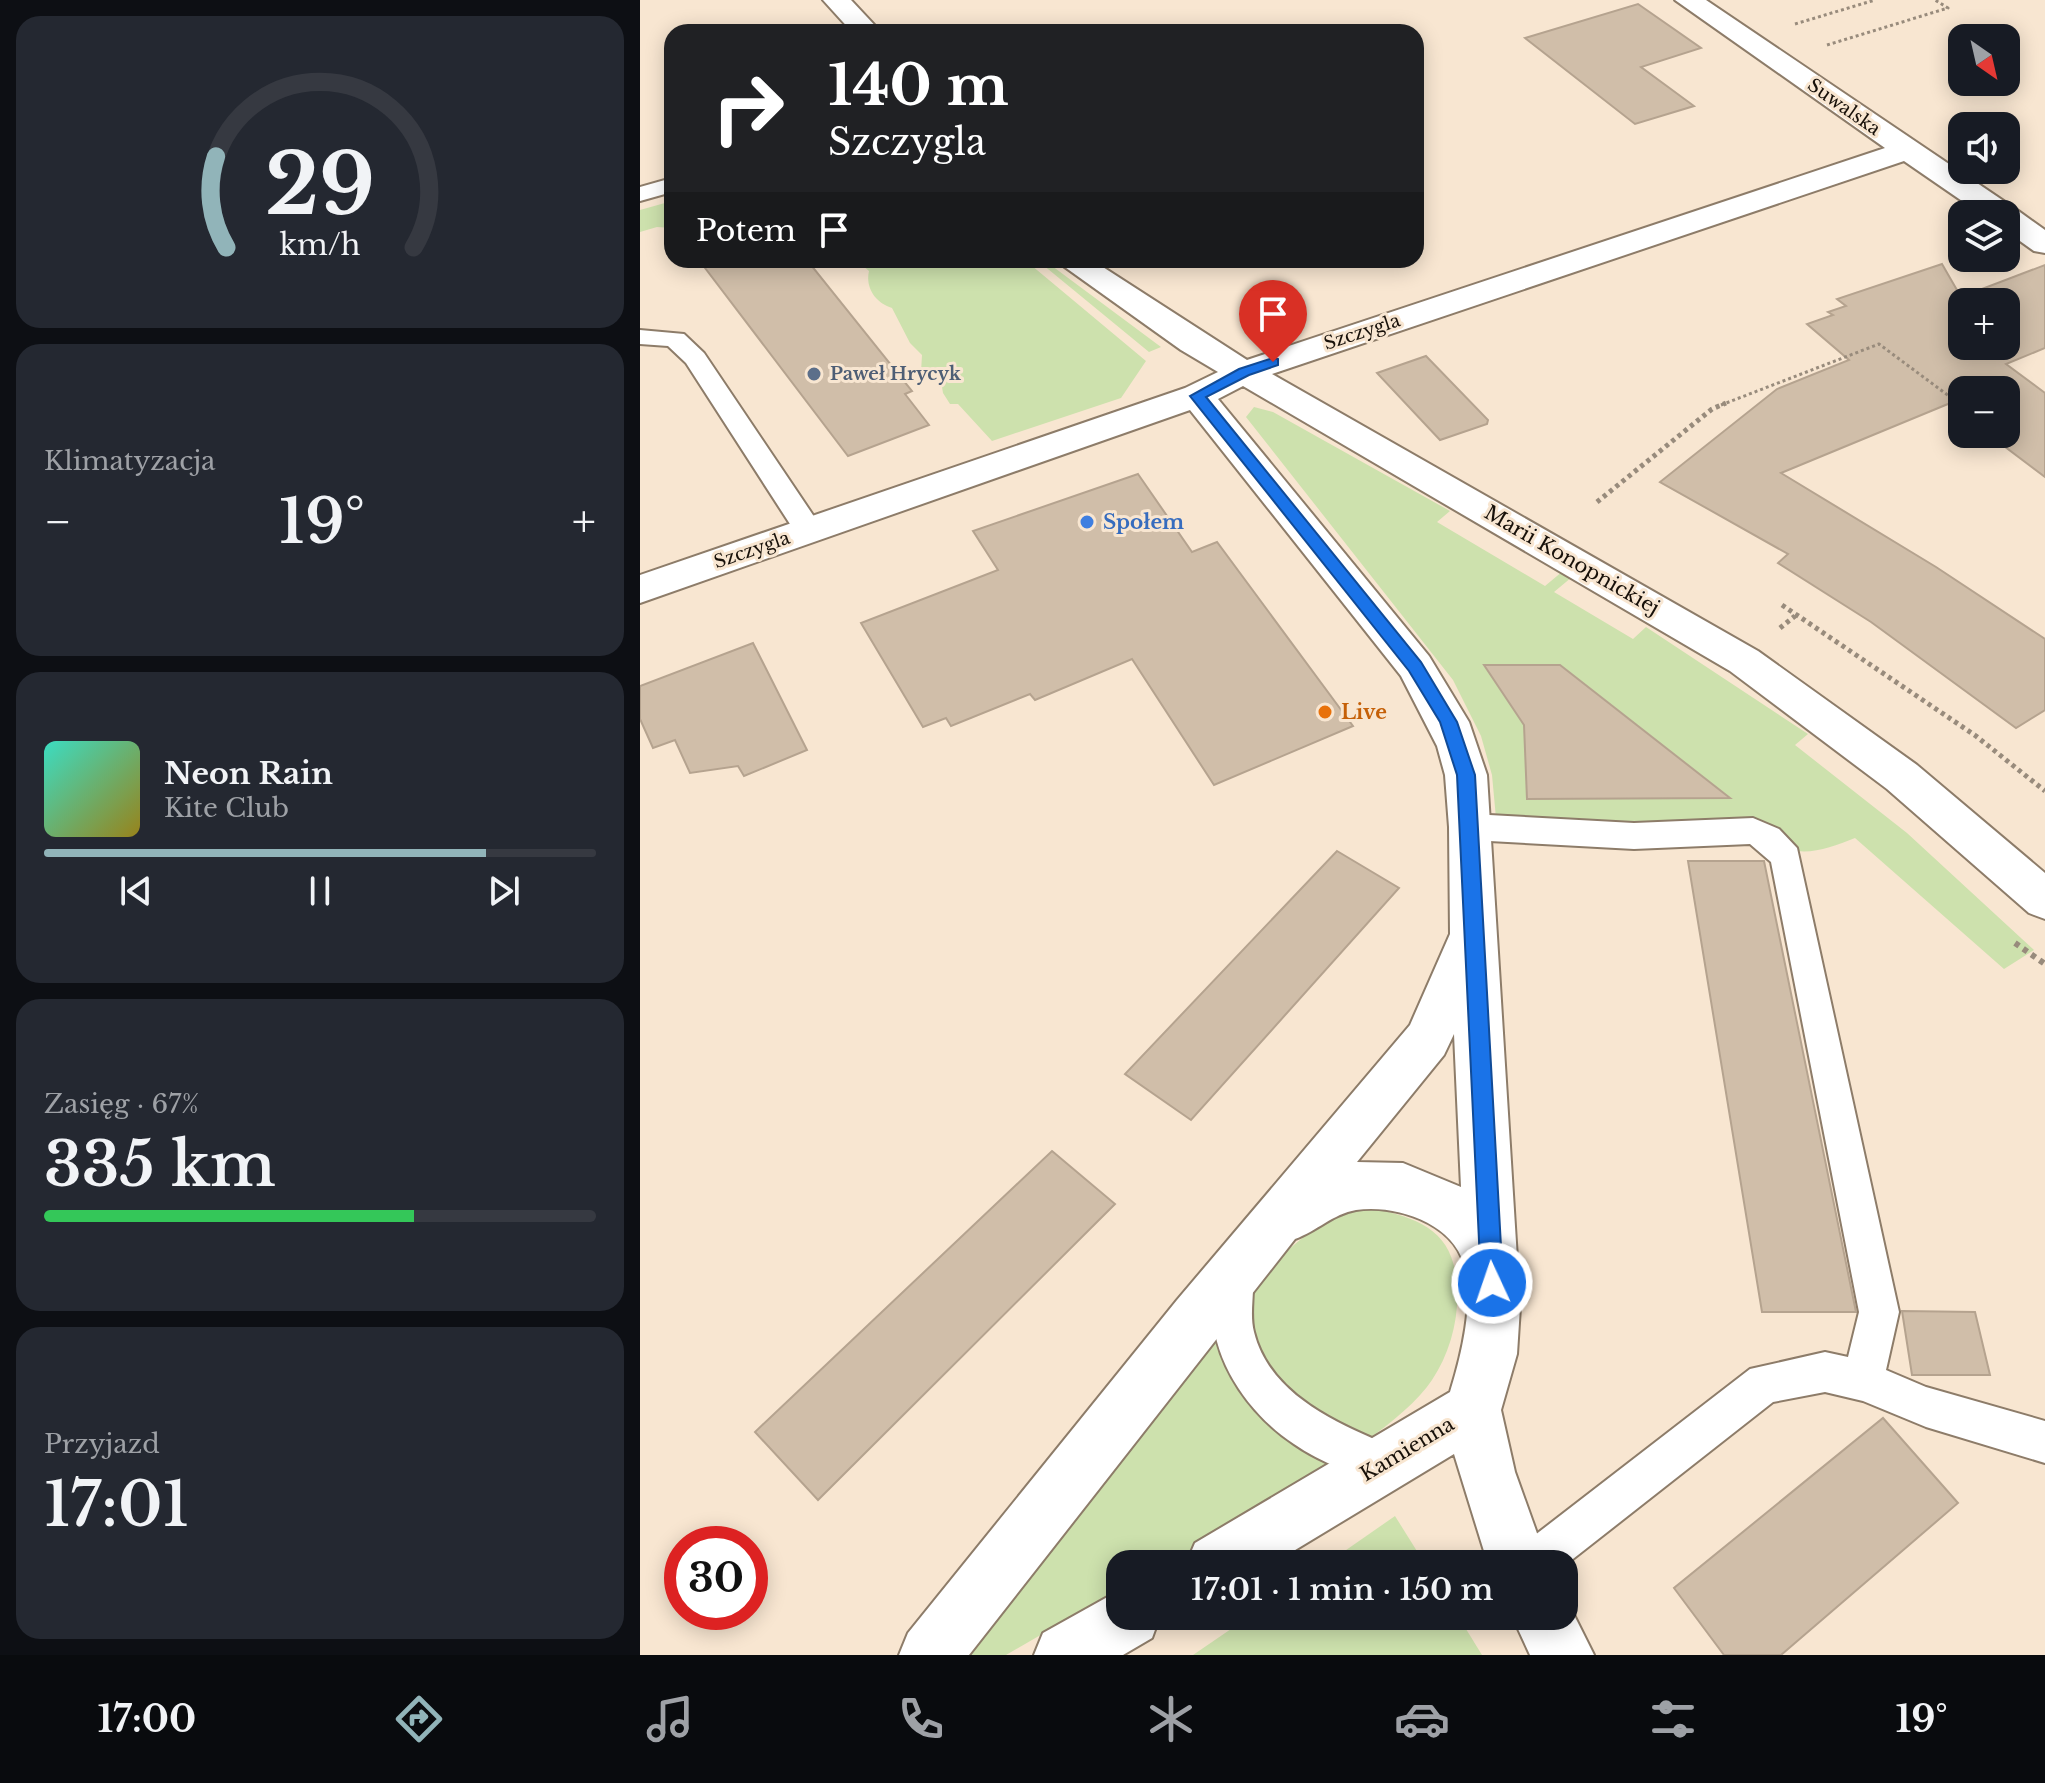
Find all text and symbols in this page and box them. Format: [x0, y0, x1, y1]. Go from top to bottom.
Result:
north arrow [1948, 24, 2020, 96]
map controls [1948, 24, 2020, 448]
text: 140 m [828, 51, 1009, 120]
icon: right [696, 56, 800, 160]
street label: Suwalska [1803, 74, 1885, 140]
button: sound [1948, 112, 2020, 184]
text: Szczygla [828, 120, 986, 165]
text: 29 [265, 132, 375, 235]
button: layers [1948, 200, 2020, 272]
icon: arrive [812, 208, 856, 252]
text: Potem [696, 212, 796, 249]
text: km/h [279, 227, 361, 263]
pin [1239, 280, 1307, 362]
button: + [1948, 288, 2020, 360]
icon: arrive [1251, 292, 1295, 336]
street label: Szczygla [1321, 309, 1403, 355]
place label: Paweł Hrycyk [830, 363, 962, 385]
marker: Paweł Hrycyk [805, 365, 823, 383]
button: − [1948, 376, 2020, 448]
text: Klimatyzacja [44, 445, 215, 477]
text: 19° [279, 485, 365, 559]
text: − [44, 494, 72, 549]
text: + [572, 494, 596, 549]
street label: Marii Konopnickiej [1480, 500, 1664, 620]
place label: Społem [1103, 510, 1184, 534]
marker: Społem [1078, 513, 1096, 531]
street label: Szczygla [711, 527, 793, 573]
place label: Live [1341, 700, 1387, 724]
marker: Live [1316, 703, 1334, 721]
text: Neon Rain [164, 755, 333, 792]
text: Kite Club [164, 792, 289, 824]
icon: previous [114, 869, 158, 913]
icon: pause [298, 869, 342, 913]
icon: next [482, 869, 526, 913]
text: Zasięg · 67% [44, 1088, 199, 1120]
text: 335 km [44, 1128, 276, 1202]
position arrow [1450, 1241, 1534, 1325]
street label: Kamienna [1356, 1411, 1459, 1486]
text: Przyjazd [44, 1428, 160, 1460]
text: 17:01 [44, 1468, 189, 1542]
speed limit sign: 30 [664, 1526, 768, 1630]
text: 17:01 · 1 min · 150 m [1191, 1571, 1493, 1608]
icon: directions [391, 1691, 447, 1747]
icon: music [642, 1691, 698, 1747]
icon: phone [893, 1691, 949, 1747]
icon: climate [1143, 1691, 1199, 1747]
icon: car [1394, 1691, 1450, 1747]
icon: filters [1645, 1691, 1701, 1747]
text: 17:00 [97, 1697, 196, 1742]
text: 19° [1896, 1697, 1948, 1742]

